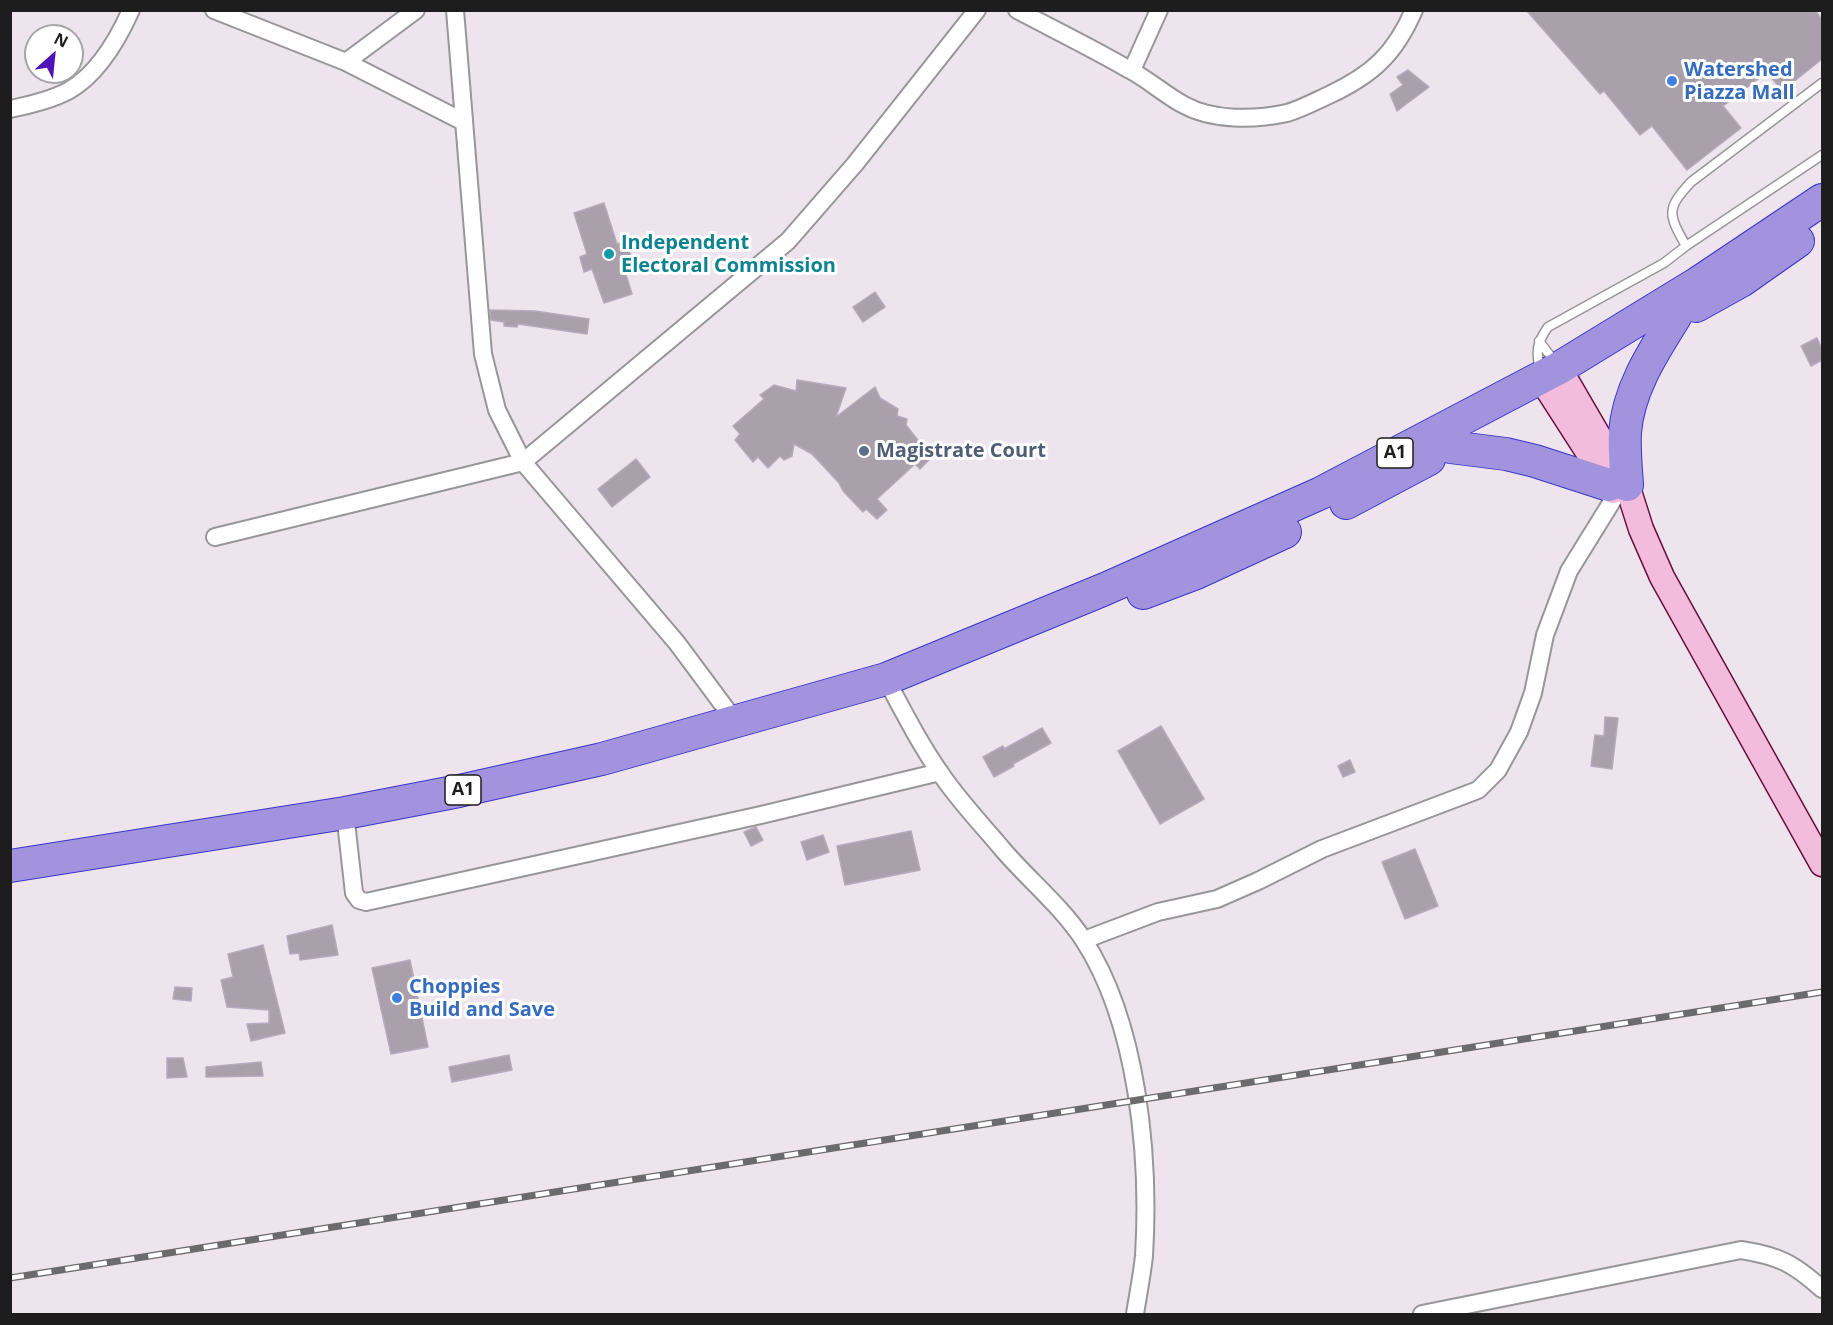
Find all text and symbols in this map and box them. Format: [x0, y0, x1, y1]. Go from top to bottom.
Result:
north arrow [24, 24, 84, 84]
text: N [50, 27, 72, 52]
place label: Watershed Piazza Mall [1684, 58, 1795, 105]
marker: Watershed Piazza Mall [1665, 74, 1679, 88]
place label: Independent Electoral Commission [621, 231, 836, 278]
marker: Independent Electoral Commission [602, 247, 616, 261]
road number: A1 [1377, 438, 1413, 468]
place label: Magistrate Court [876, 439, 1046, 463]
marker: Magistrate Court [857, 444, 871, 458]
road number: A1 [445, 775, 481, 805]
place label: Choppies Build and Save [409, 975, 555, 1022]
marker: Choppies Build and Save [390, 991, 404, 1005]

